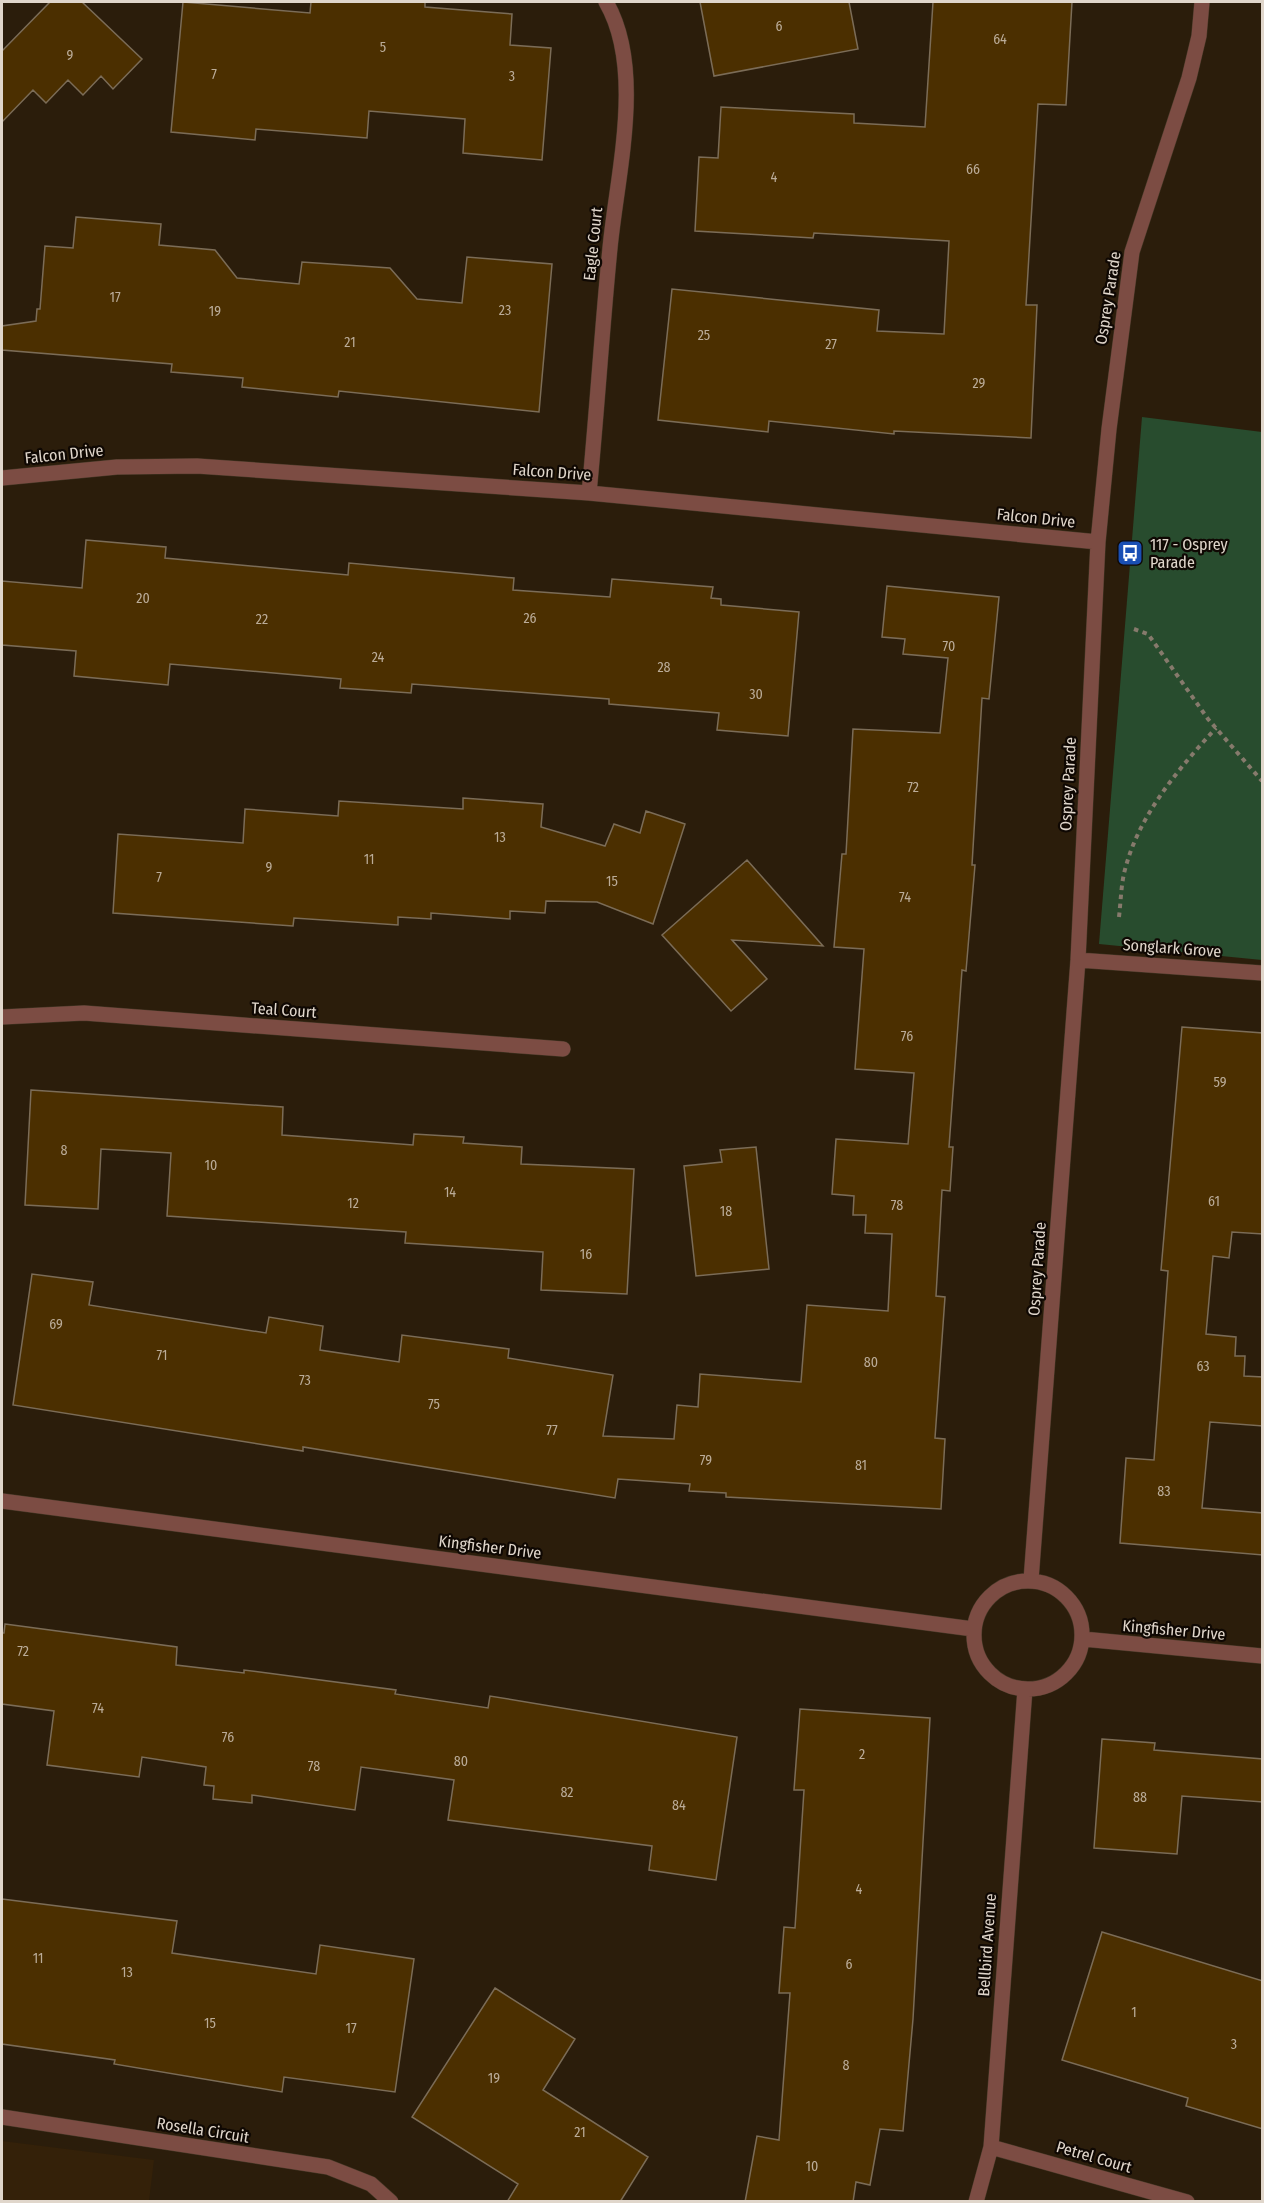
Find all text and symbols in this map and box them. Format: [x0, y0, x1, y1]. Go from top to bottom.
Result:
house number: 6 [776, 18, 783, 35]
house number: 64 [993, 31, 1007, 48]
house number: 5 [380, 39, 386, 56]
house number: 9 [67, 47, 74, 64]
house number: 7 [211, 66, 217, 83]
house number: 3 [509, 68, 515, 85]
house number: 66 [966, 161, 980, 178]
house number: 4 [771, 169, 778, 186]
street label: Eagle Court [580, 206, 606, 282]
street label: Osprey Parade [1091, 250, 1125, 346]
house number: 17 [109, 289, 121, 306]
house number: 23 [499, 302, 511, 319]
house number: 19 [209, 303, 221, 320]
house number: 25 [698, 327, 710, 344]
house number: 21 [344, 334, 356, 351]
house number: 27 [825, 336, 837, 353]
house number: 29 [973, 375, 986, 392]
street label: Falcon Drive [24, 440, 104, 468]
street label: Falcon Drive [512, 460, 592, 484]
street label: Falcon Drive [996, 504, 1076, 532]
place label: 117 - Osprey Parade [1150, 535, 1229, 572]
bus stop icon: 117 - Osprey Parade [1115, 538, 1145, 568]
house number: 20 [136, 590, 150, 607]
house number: 26 [523, 610, 537, 627]
house number: 22 [256, 611, 268, 628]
house number: 70 [943, 638, 955, 655]
house number: 24 [372, 649, 385, 666]
house number: 28 [657, 659, 671, 676]
house number: 30 [749, 686, 763, 703]
street label: Osprey Parade [1056, 736, 1080, 831]
house number: 72 [907, 779, 919, 796]
house number: 13 [494, 829, 506, 846]
house number: 11 [364, 851, 374, 868]
house number: 9 [266, 859, 273, 876]
house number: 7 [156, 869, 162, 886]
house number: 15 [606, 873, 618, 890]
house number: 74 [899, 889, 911, 906]
street label: Songlark Grove [1122, 935, 1222, 961]
street label: Teal Court [251, 998, 318, 1022]
house number: 76 [901, 1028, 913, 1045]
house number: 59 [1213, 1074, 1227, 1091]
house number: 8 [61, 1142, 68, 1159]
house number: 10 [205, 1157, 217, 1174]
house number: 14 [444, 1184, 456, 1201]
house number: 61 [1208, 1193, 1220, 1210]
house number: 12 [347, 1195, 359, 1212]
house number: 78 [891, 1197, 903, 1214]
house number: 18 [720, 1203, 732, 1220]
street label: Osprey Parade [1024, 1221, 1050, 1317]
house number: 16 [580, 1246, 592, 1263]
house number: 69 [49, 1316, 63, 1333]
house number: 71 [157, 1347, 167, 1364]
house number: 80 [864, 1354, 878, 1371]
house number: 63 [1196, 1358, 1210, 1375]
house number: 73 [299, 1372, 311, 1389]
house number: 75 [428, 1396, 440, 1413]
house number: 77 [546, 1422, 558, 1439]
house number: 79 [700, 1452, 712, 1469]
house number: 81 [855, 1457, 867, 1474]
house number: 83 [1157, 1483, 1171, 1500]
street label: Kingfisher Drive [438, 1531, 542, 1563]
street label: Kingfisher Drive [1122, 1616, 1226, 1644]
house number: 72 [17, 1643, 29, 1660]
house number: 74 [92, 1700, 104, 1717]
house number: 76 [222, 1729, 234, 1746]
house number: 2 [859, 1746, 865, 1763]
house number: 80 [454, 1753, 468, 1770]
house number: 78 [308, 1758, 320, 1775]
house number: 82 [560, 1784, 574, 1801]
house number: 88 [1133, 1789, 1147, 1806]
house number: 84 [672, 1797, 686, 1814]
house number: 4 [856, 1881, 863, 1898]
street label: Bellbird Avenue [974, 1893, 1000, 1997]
house number: 11 [33, 1950, 43, 1967]
house number: 6 [846, 1956, 853, 1973]
house number: 13 [121, 1964, 133, 1981]
house number: 1 [1131, 2004, 1137, 2021]
house number: 15 [204, 2015, 216, 2032]
house number: 17 [345, 2020, 357, 2037]
house number: 3 [1231, 2036, 1237, 2053]
house number: 8 [843, 2057, 850, 2074]
house number: 19 [488, 2070, 500, 2087]
street label: Rosella Circuit [155, 2113, 251, 2147]
house number: 21 [574, 2124, 586, 2141]
street label: Petrel Court [1054, 2137, 1135, 2177]
house number: 10 [806, 2158, 818, 2175]

